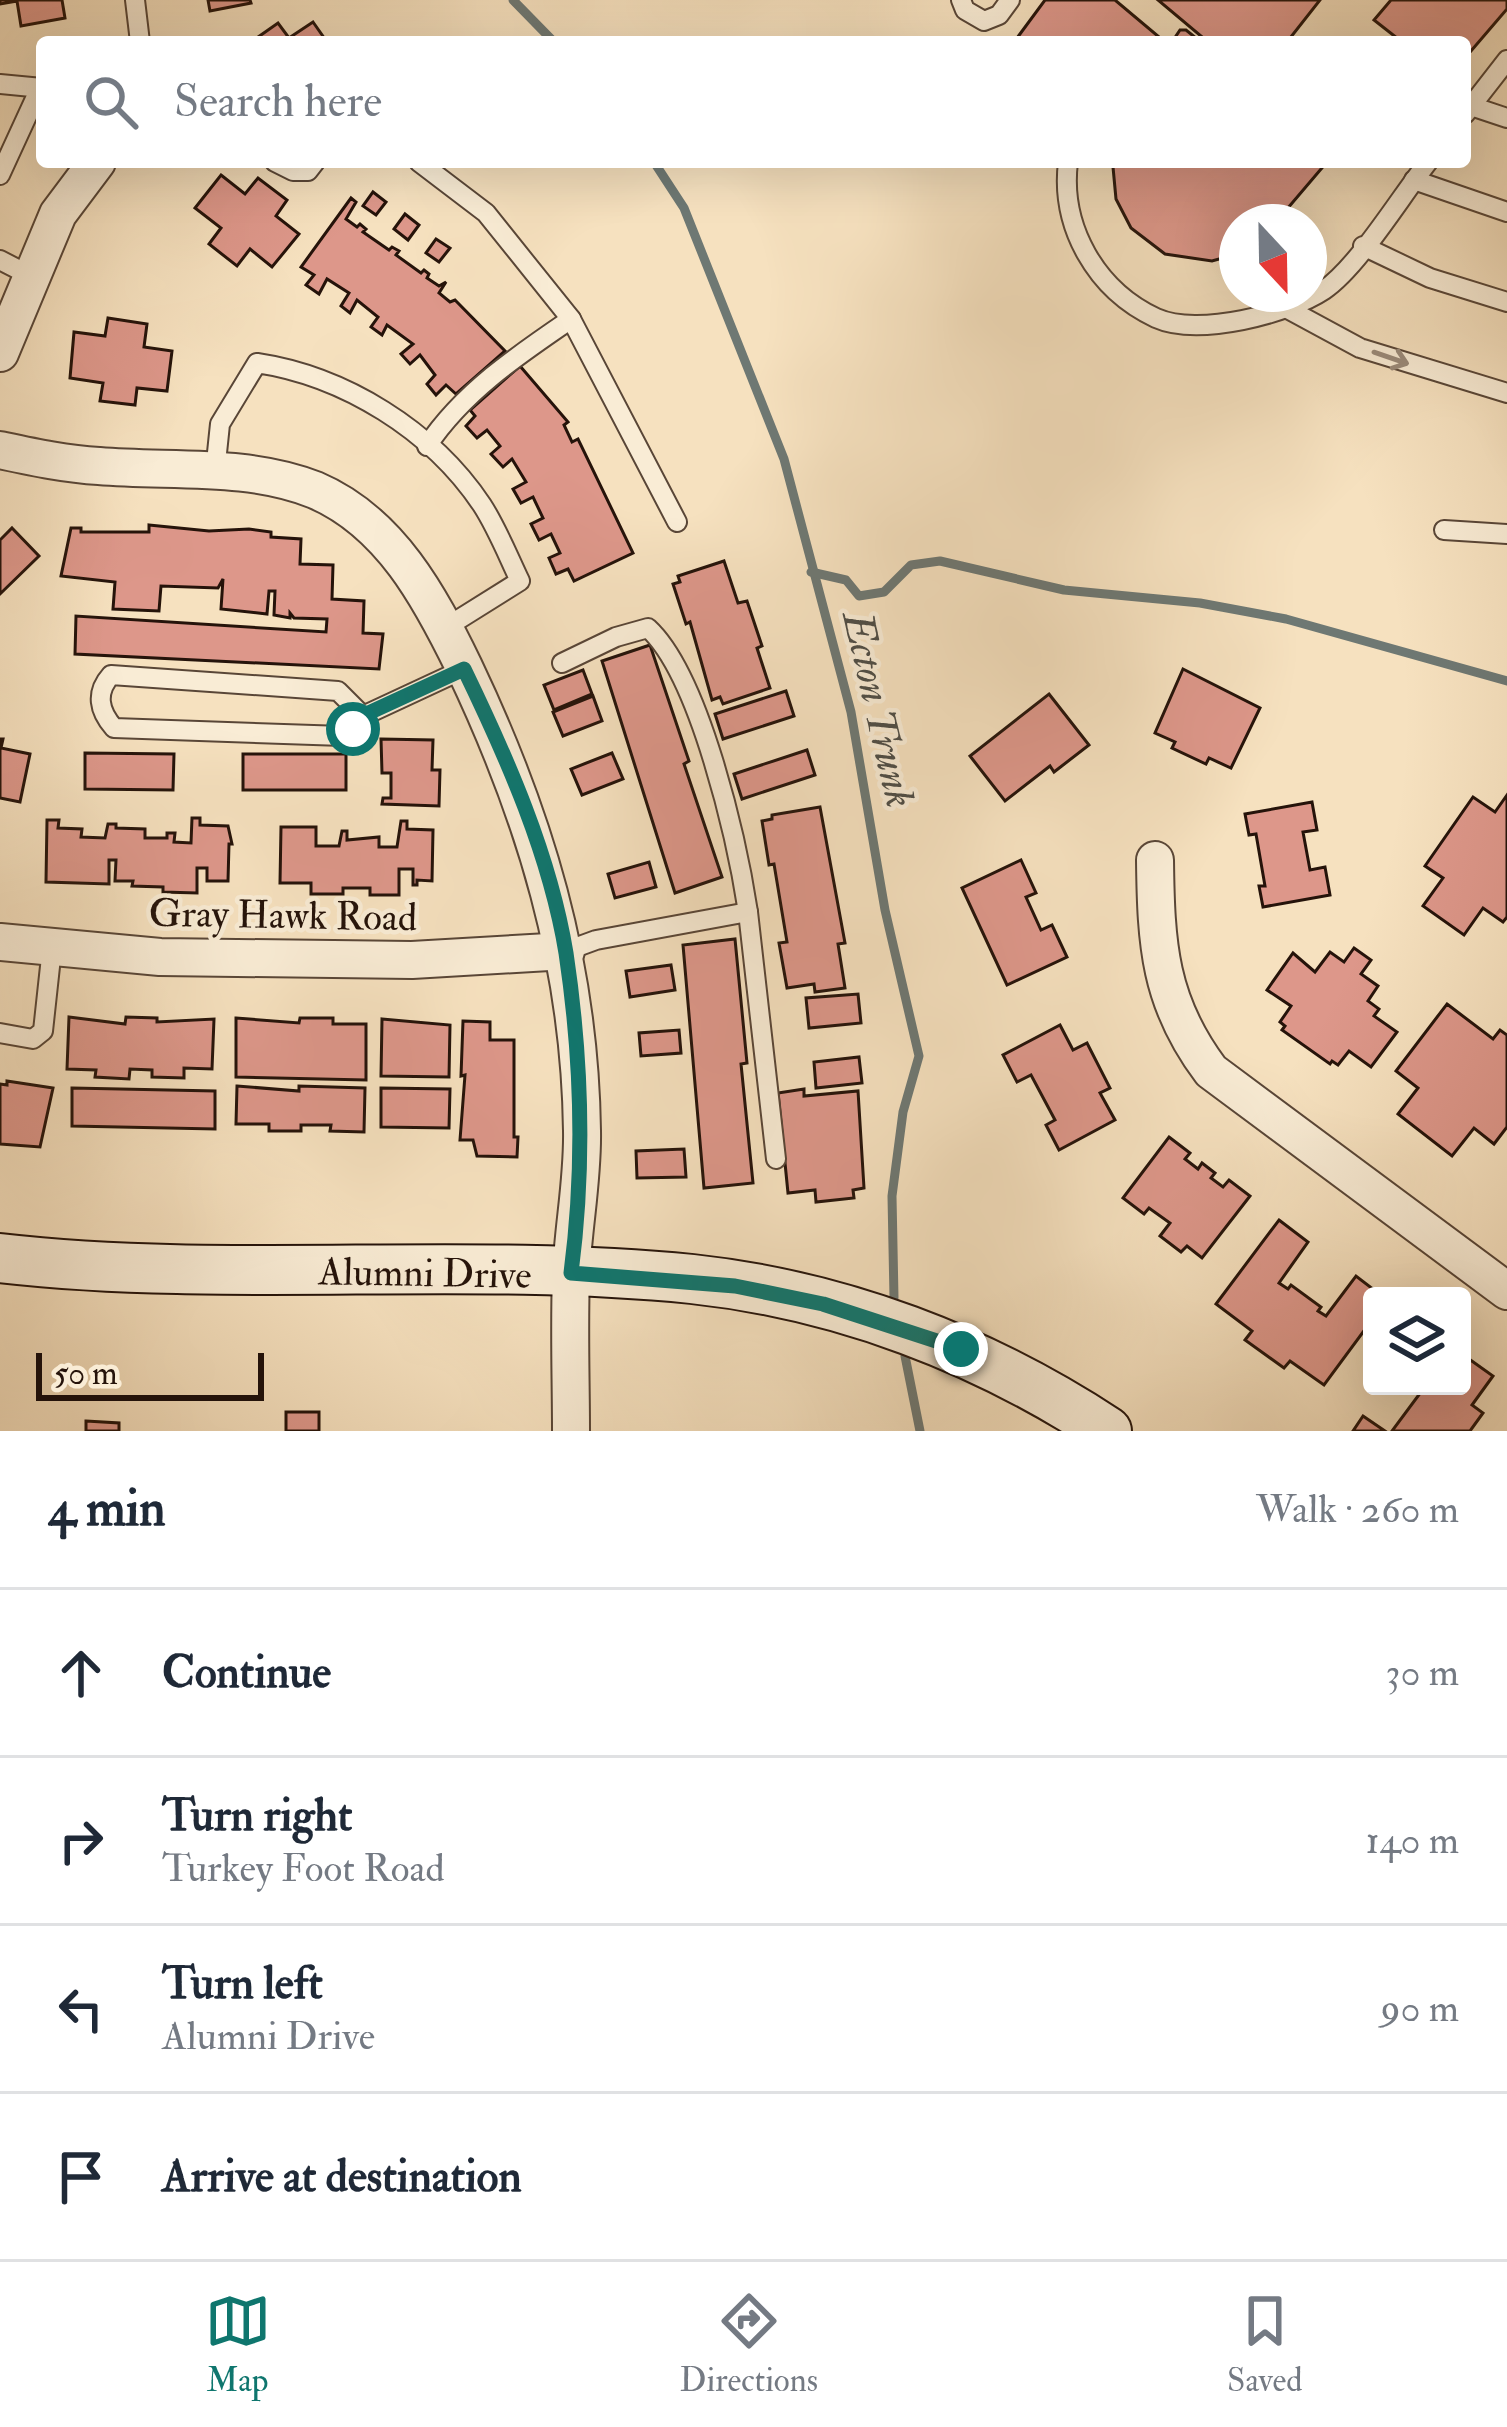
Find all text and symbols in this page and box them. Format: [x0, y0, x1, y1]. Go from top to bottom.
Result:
search box [36, 36, 1471, 168]
icon: search [78, 69, 144, 135]
text: Search here [174, 74, 382, 130]
north arrow [1219, 204, 1327, 312]
one-way arrow [1371, 349, 1409, 371]
water label: Ecton Trunk [830, 603, 926, 813]
route start [326, 702, 380, 756]
street label: Gray Hawk Road [148, 889, 418, 942]
street label: Alumni Drive [317, 1247, 532, 1300]
map controls [1363, 1287, 1471, 1395]
button: layers [1363, 1287, 1471, 1395]
route end [934, 1322, 988, 1376]
scale bar [36, 1347, 264, 1400]
text: 50 m [54, 1353, 118, 1394]
text: 4 min [48, 1477, 166, 1541]
text: Walk · 260 m [1256, 1485, 1459, 1534]
icon: ahead [48, 1640, 114, 1706]
text: Continue [162, 1645, 331, 1701]
text: 30 m [1386, 1648, 1459, 1697]
text: Turn right [162, 1788, 352, 1844]
icon: right [48, 1808, 114, 1874]
text: 140 m [1366, 1816, 1459, 1865]
text: Turkey Foot Road [162, 1844, 445, 1893]
text: Turn left [162, 1956, 323, 2012]
icon: left [48, 1976, 114, 2042]
text: 90 m [1381, 1984, 1459, 2033]
text: Alumni Drive [162, 2012, 375, 2061]
icon: arrive [48, 2144, 114, 2210]
text: Arrive at destination [162, 2149, 522, 2205]
tab: Map [205, 2288, 271, 2401]
tab: Directions [680, 2288, 818, 2401]
tab: Saved [1227, 2288, 1302, 2401]

